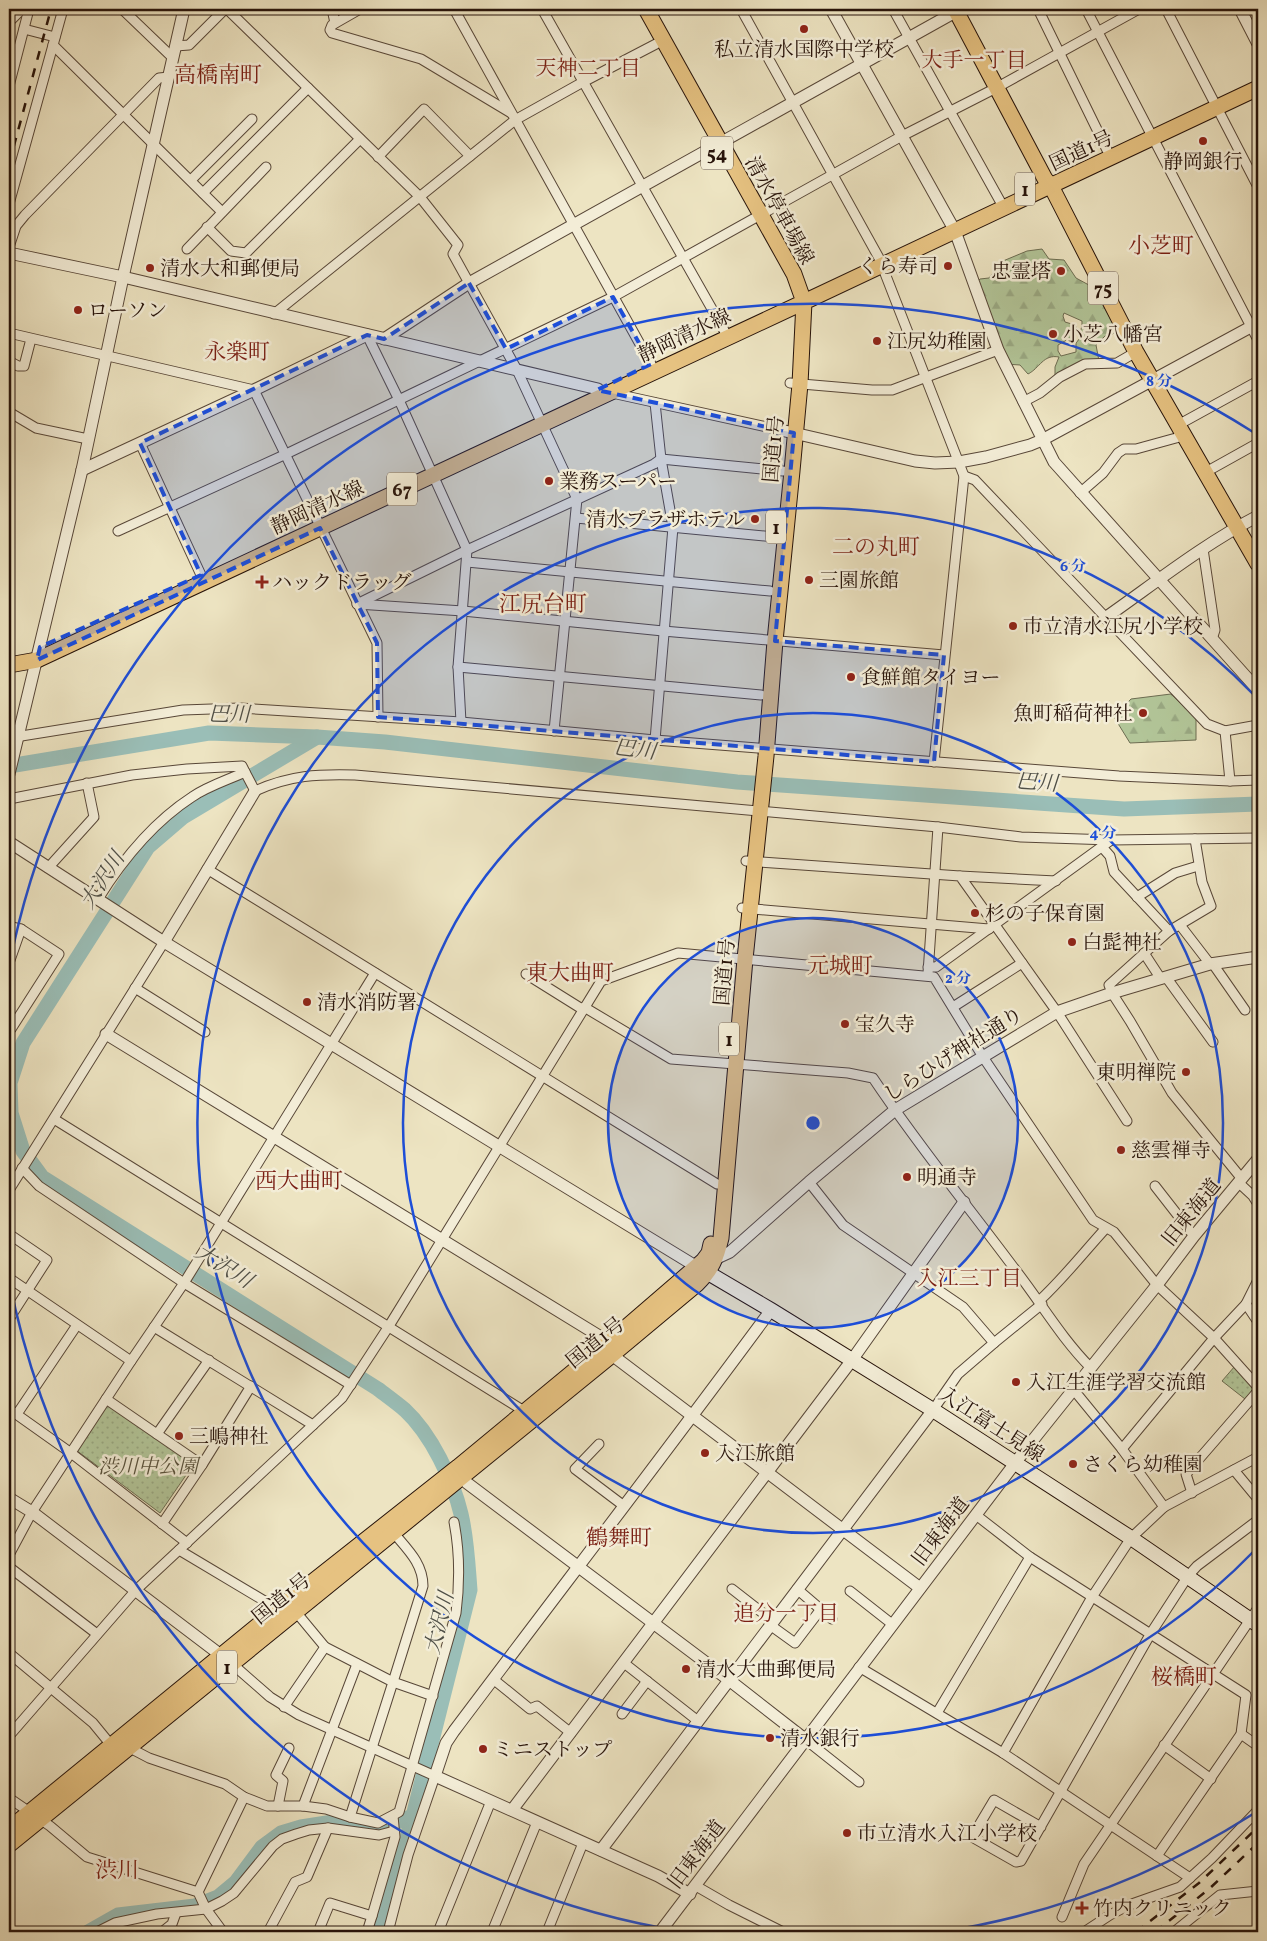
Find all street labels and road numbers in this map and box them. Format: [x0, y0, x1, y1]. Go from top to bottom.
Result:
street label: 国道1号 [1045, 125, 1118, 179]
road number: 54 [701, 136, 733, 170]
street label: 清水停車場線 [737, 152, 820, 270]
road number: 1 [1015, 172, 1035, 205]
road number: 75 [1088, 272, 1118, 304]
street label: 静岡清水線 [634, 303, 736, 371]
street label: 国道1号 [758, 414, 792, 484]
road number: 67 [387, 472, 417, 506]
street label: 静岡清水線 [267, 475, 369, 543]
road number: 1 [766, 511, 786, 544]
street label: 国道1号 [709, 937, 743, 1007]
street label: しらひげ神社通り [879, 1001, 1029, 1110]
road number: 1 [719, 1022, 739, 1056]
street label: 旧東海道 [1157, 1173, 1229, 1253]
street label: 国道1号 [561, 1311, 631, 1376]
street label: 入江富士見線 [933, 1381, 1049, 1470]
street label: 旧東海道 [906, 1492, 977, 1573]
street label: 国道1号 [247, 1567, 317, 1632]
road number: 1 [217, 1650, 237, 1684]
street label: 旧東海道 [662, 1815, 733, 1896]

